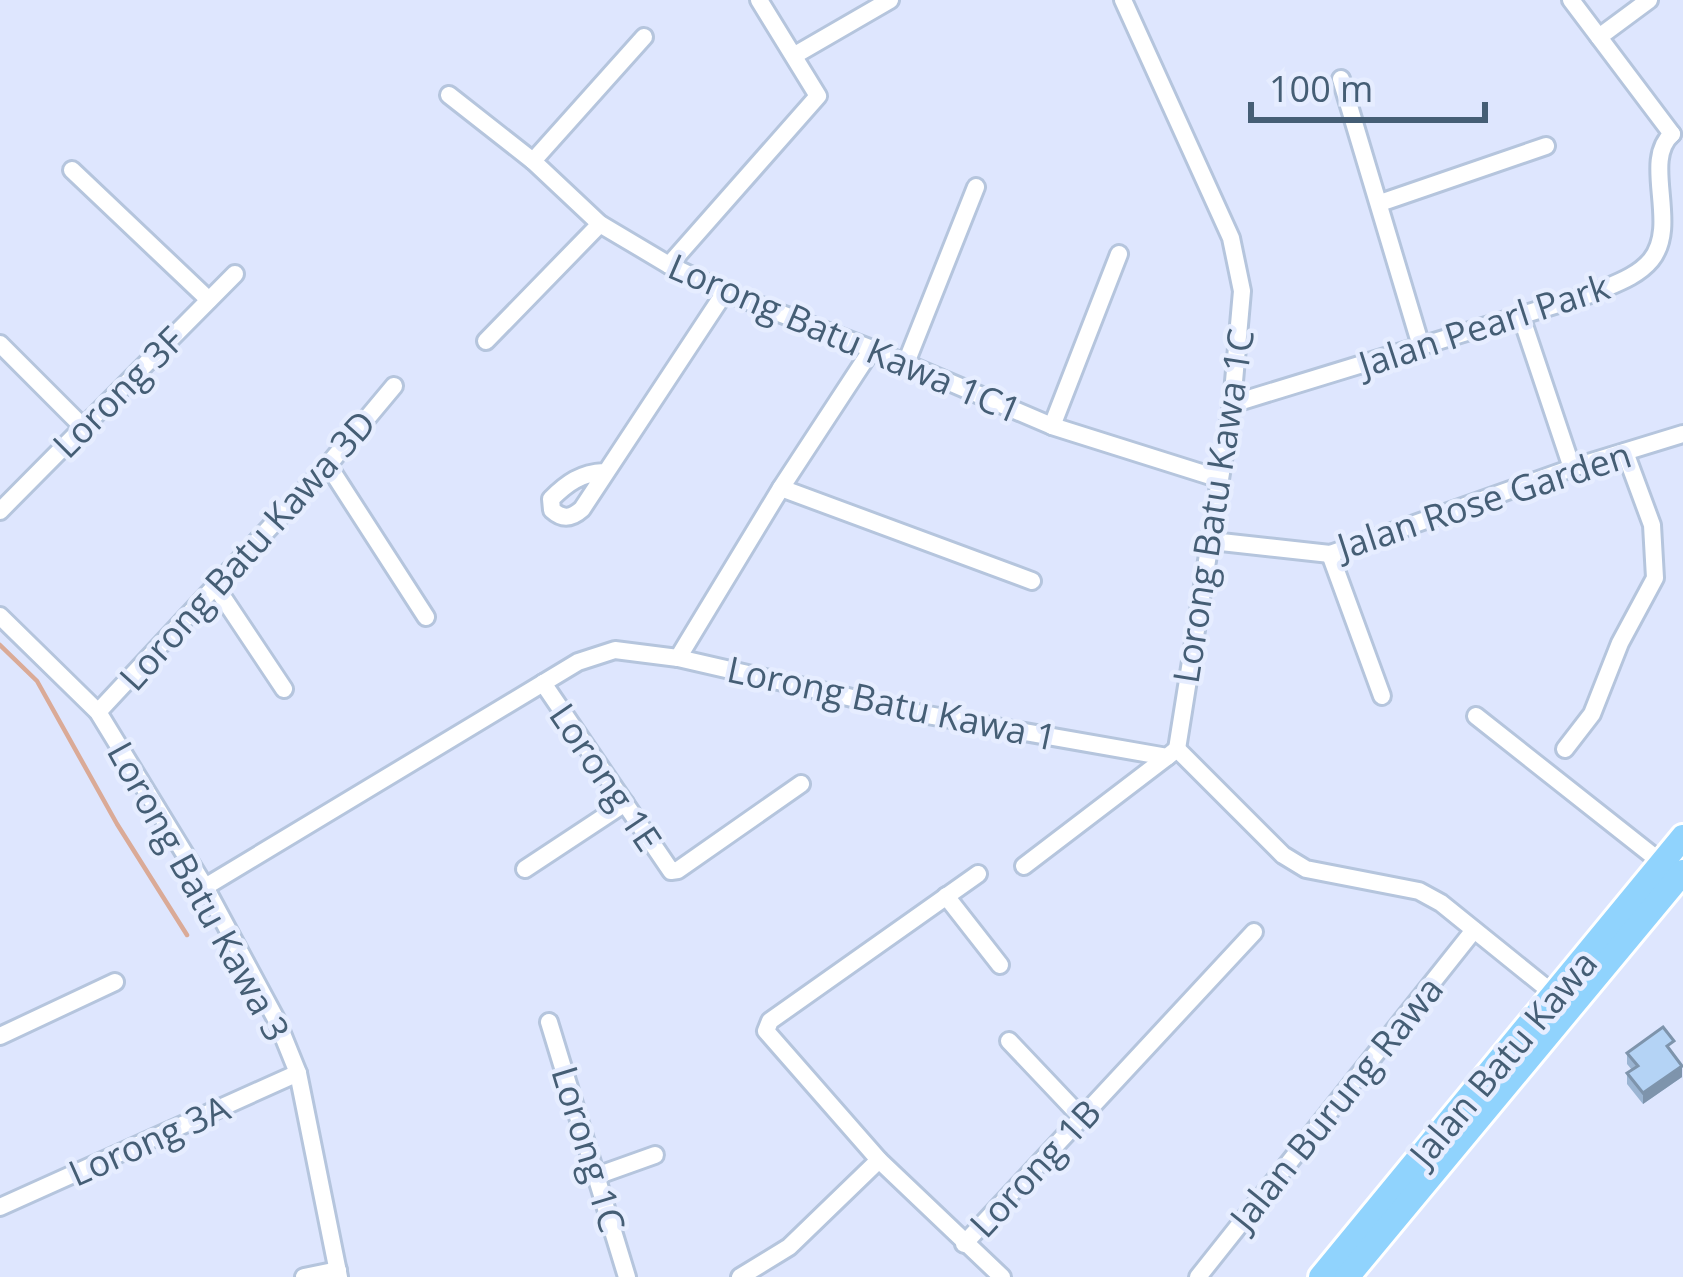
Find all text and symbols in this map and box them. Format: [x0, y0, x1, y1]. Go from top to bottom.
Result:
scale bar [1251, 48, 1485, 122]
text: 100 m [1269, 64, 1373, 113]
street label: Lorong Batu Kawa 1C1 [661, 242, 1029, 434]
street label: Jalan Pearl Park [1350, 261, 1616, 389]
street label: Lorong 3F [42, 316, 194, 468]
street label: Lorong Batu Kawa 1C [1161, 325, 1265, 687]
street label: Lorong Batu Kawa 3D [108, 399, 386, 701]
street label: Jalan Rose Garden [1328, 429, 1637, 572]
street label: Lorong Batu Kawa 1 [723, 644, 1061, 762]
street label: Lorong 1E [539, 693, 673, 861]
street label: Lorong Batu Kawa 3 [96, 733, 302, 1049]
street label: Jalan Batu Kawa [1396, 940, 1608, 1179]
street label: Jalan Burung Rawa [1216, 966, 1454, 1243]
street label: Lorong 1C [541, 1060, 637, 1238]
street label: Lorong 3A [61, 1083, 237, 1197]
street label: Lorong 1B [959, 1089, 1111, 1247]

